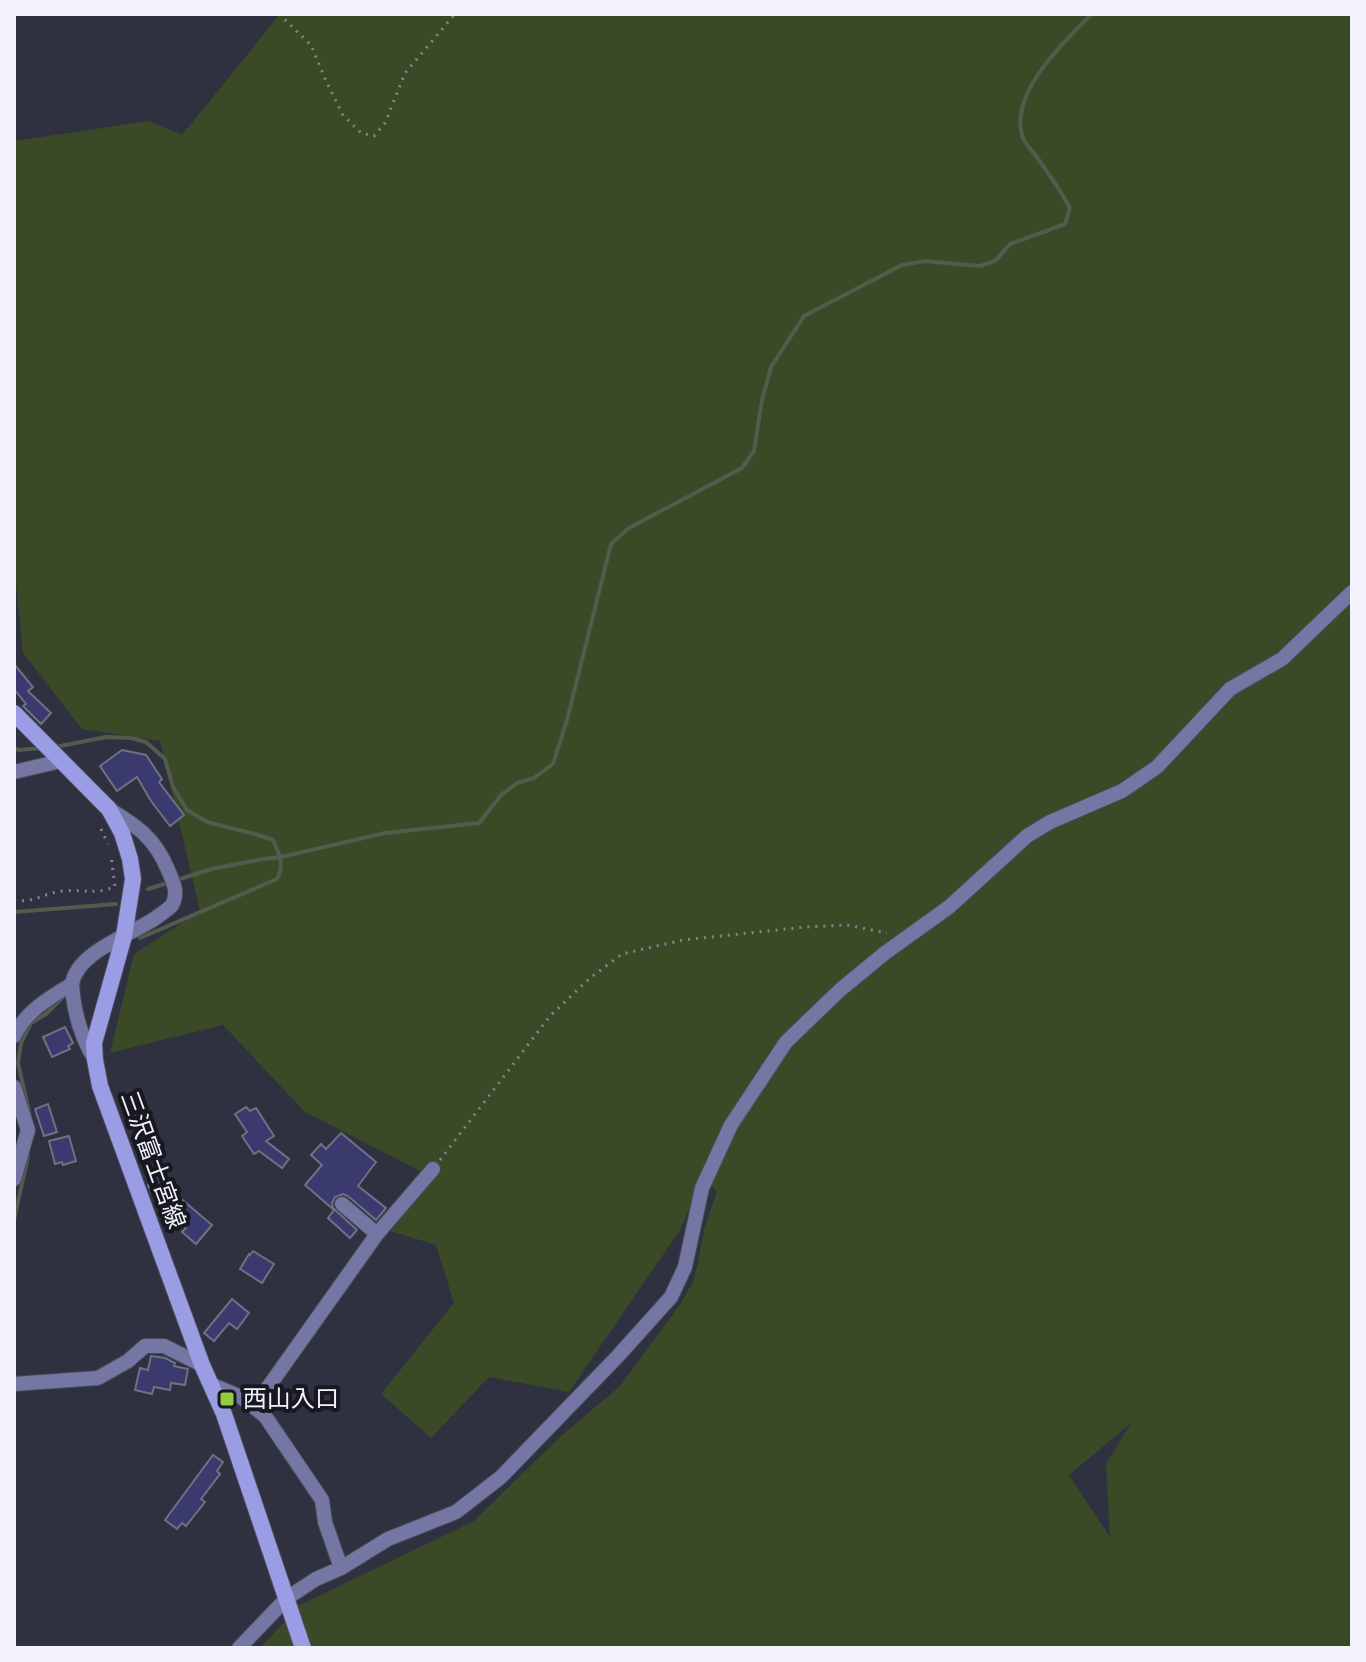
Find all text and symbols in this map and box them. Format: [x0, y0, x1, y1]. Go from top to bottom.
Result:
street label: 三沢富士宮線 [112, 1086, 195, 1233]
place label: 西山入口 [243, 1380, 339, 1416]
marker: 西山入口 [218, 1390, 236, 1408]

